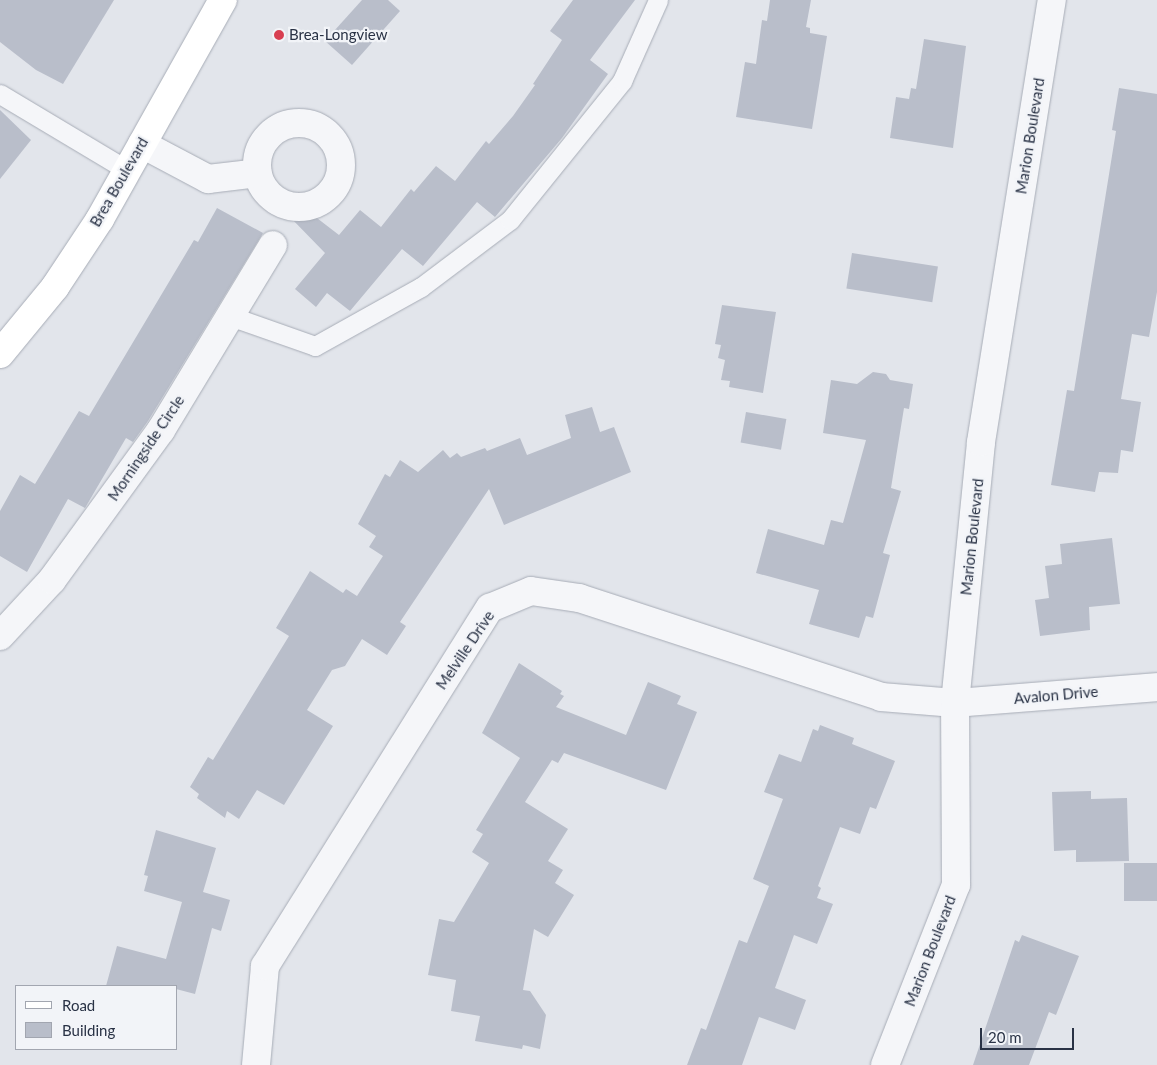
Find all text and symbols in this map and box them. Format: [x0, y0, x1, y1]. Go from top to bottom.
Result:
place label: Brea-Longview [289, 26, 387, 44]
marker: Brea-Longview [273, 29, 285, 41]
street label: Marion Boulevard [1012, 77, 1048, 195]
street label: Brea Boulevard [86, 134, 152, 230]
street label: Morningside Circle [104, 392, 188, 504]
street label: Marion Boulevard [957, 478, 987, 596]
street label: Melville Drive [432, 607, 498, 693]
street label: Avalon Drive [1013, 682, 1099, 708]
street label: Marion Boulevard [901, 893, 959, 1009]
legend [15, 985, 178, 1050]
text: Road [62, 996, 95, 1014]
scale bar [982, 1018, 1076, 1050]
text: Building [62, 1021, 115, 1039]
text: 20 m [988, 1028, 1022, 1046]

